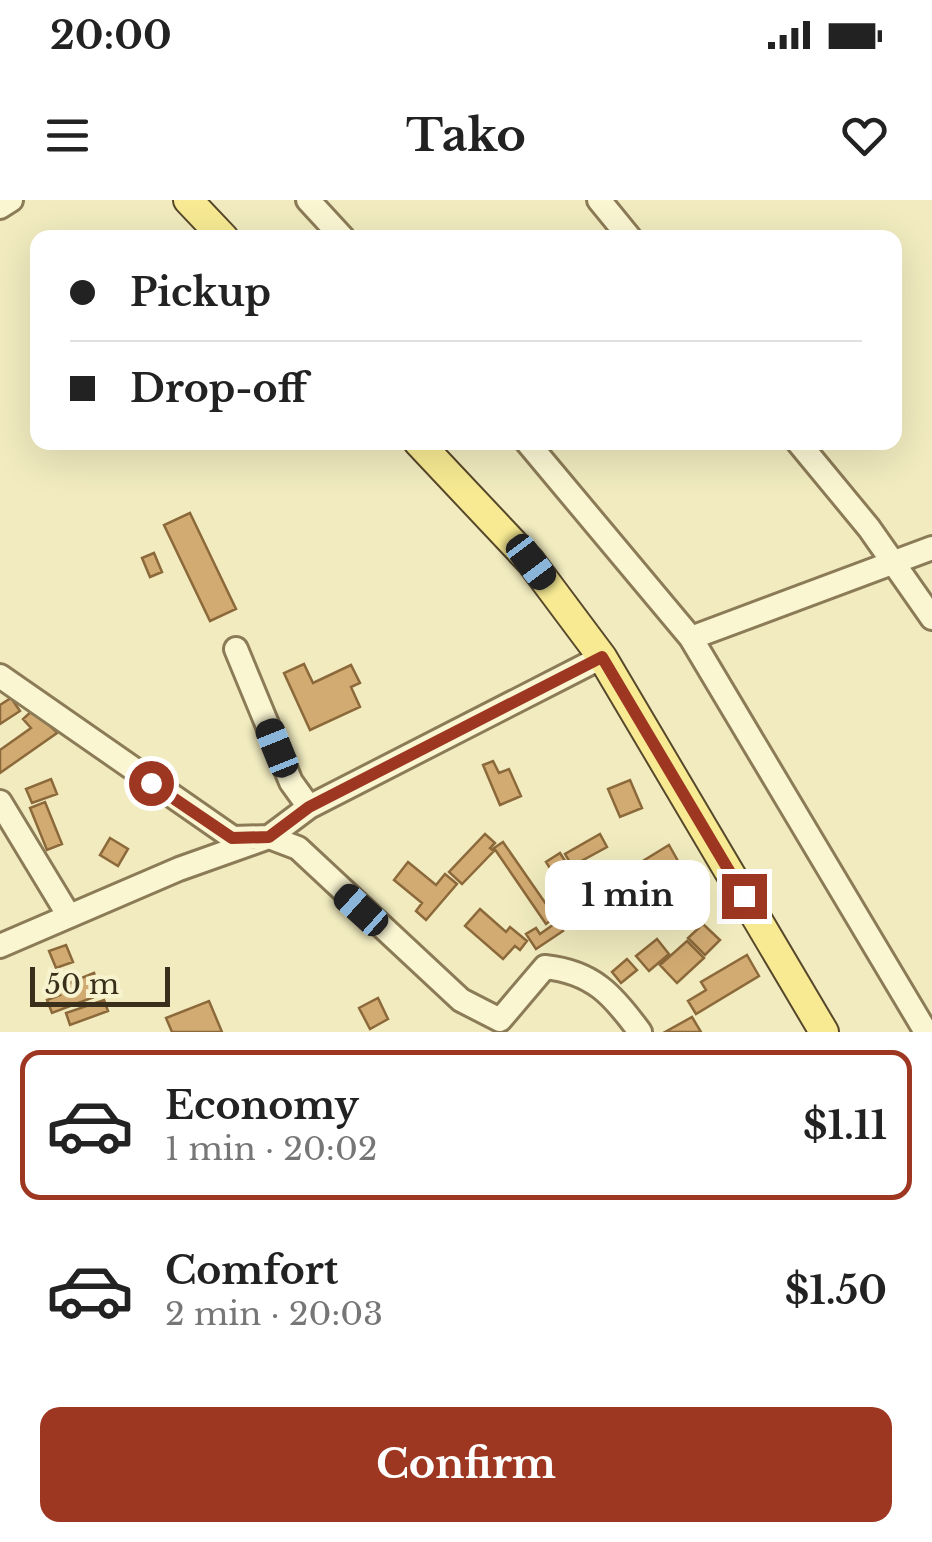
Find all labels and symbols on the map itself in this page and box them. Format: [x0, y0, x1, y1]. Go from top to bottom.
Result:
car [501, 529, 561, 595]
car [252, 715, 302, 781]
route start [129, 761, 174, 806]
callout: 1 min [544, 861, 709, 931]
route end [722, 874, 767, 919]
car [329, 879, 393, 941]
scale bar [30, 962, 170, 1006]

